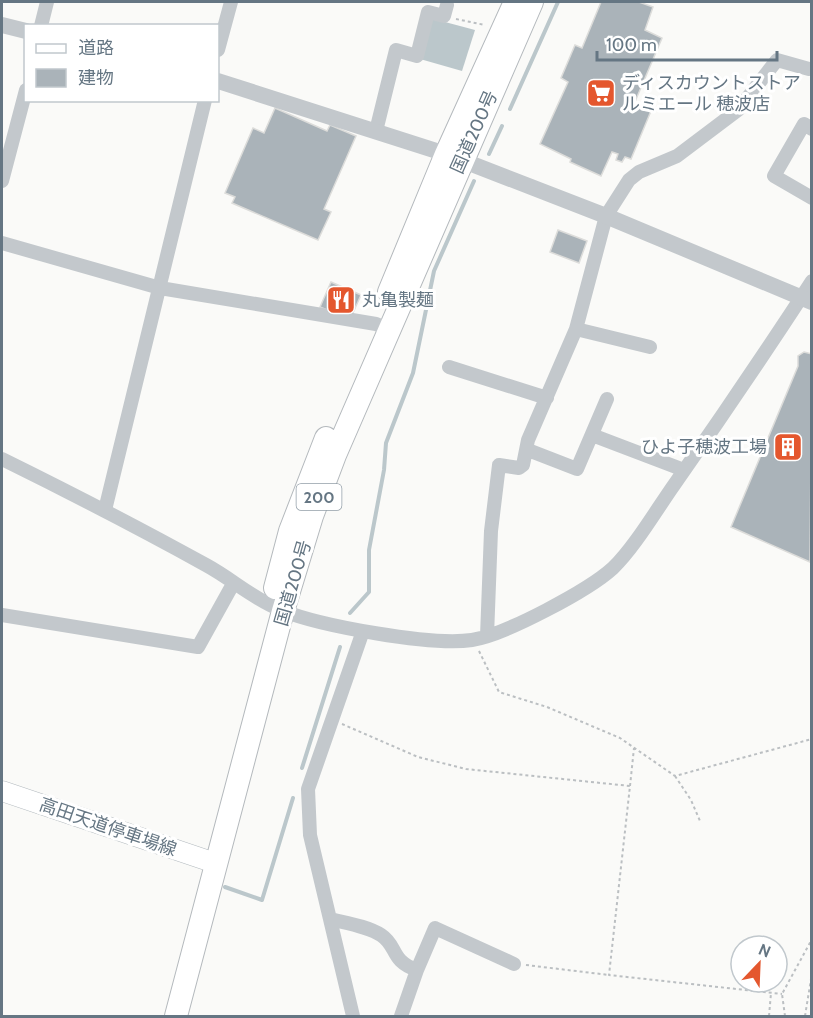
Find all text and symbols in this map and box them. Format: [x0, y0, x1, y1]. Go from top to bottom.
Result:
legend [24, 24, 219, 102]
scale bar [597, 24, 777, 62]
text: 100 m [606, 34, 657, 56]
text: 道路 [78, 37, 114, 59]
text: 建物 [78, 67, 114, 89]
place label: ディスカウントストア ルミエール 穂波店 [622, 72, 801, 115]
supermarket icon: ディスカウントストア ルミエール 穂波店 [585, 77, 617, 109]
street label: 国道200号 [446, 87, 502, 177]
restaurant icon: 丸亀製麺 [325, 284, 357, 316]
place label: 丸亀製麺 [362, 289, 434, 311]
building icon: ひよ子穂波工場 [772, 431, 804, 463]
place label: ひよ子穂波工場 [641, 436, 767, 458]
road number: 200 [296, 484, 342, 510]
street label: 国道200号 [270, 537, 316, 629]
street label: 高田天道停車場線 [36, 793, 180, 861]
north arrow [729, 934, 789, 994]
text: N [756, 940, 774, 962]

